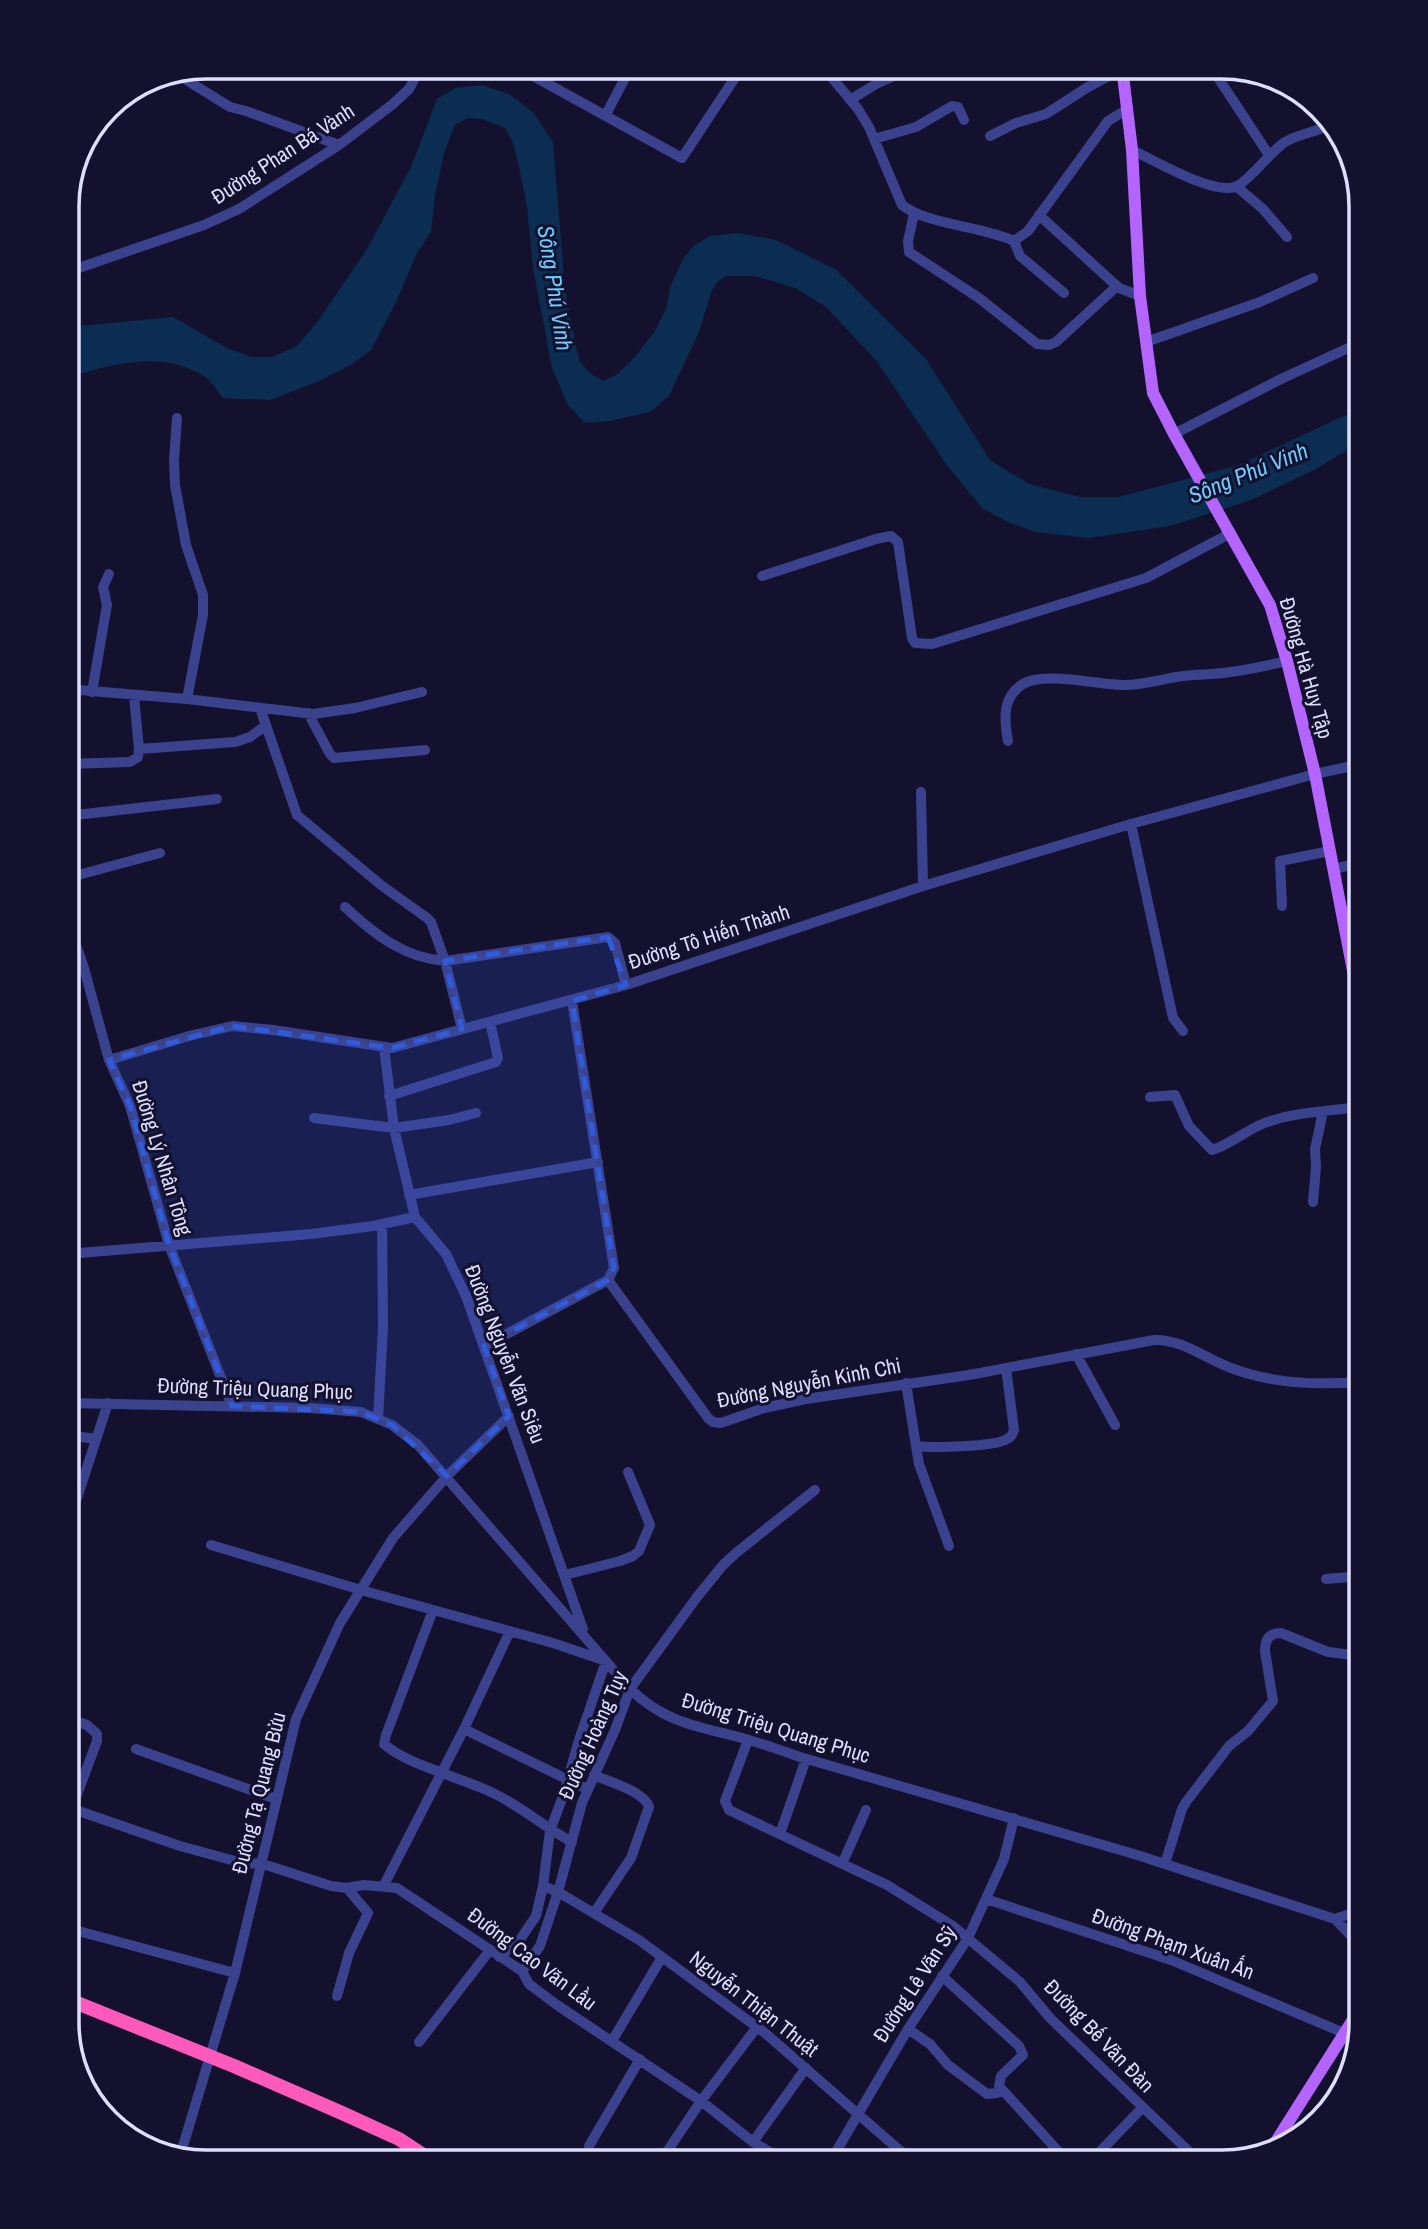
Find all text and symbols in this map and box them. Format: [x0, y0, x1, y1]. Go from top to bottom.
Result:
street label: Đường Phan Bá Vành [205, 96, 360, 211]
water label: Sông Phú Vinh [530, 223, 581, 353]
water label: Sông Phú Vinh [1183, 434, 1312, 511]
street label: Đường Hà Huy Tập [1272, 594, 1340, 742]
street label: Đường Tô Hiến Thành [625, 897, 793, 976]
street label: Đường Lý Nhân Tông [125, 1077, 200, 1239]
street label: Đường Nguyễn Văn Siêu [458, 1260, 553, 1447]
street label: Đường Nguyễn Kinh Chi [715, 1350, 903, 1415]
street label: Đường Triệu Quang Phục [157, 1371, 353, 1406]
street label: Đường Hoàng Tụy [551, 1666, 634, 1804]
street label: Đường Triệu Quang Phục [679, 1685, 874, 1770]
street label: Đường Tạ Quang Bửu [224, 1709, 293, 1877]
street label: Đường Cao Văn Lầu [462, 1900, 603, 2017]
street label: Đường Phạm Xuân Ấn [1088, 1901, 1258, 1986]
street label: Đường Lê Văn Sỹ [866, 1919, 963, 2048]
street label: Nguyễn Thiện Thuật [684, 1944, 825, 2063]
street label: Đường Bế Văn Đàn [1038, 1973, 1161, 2099]

